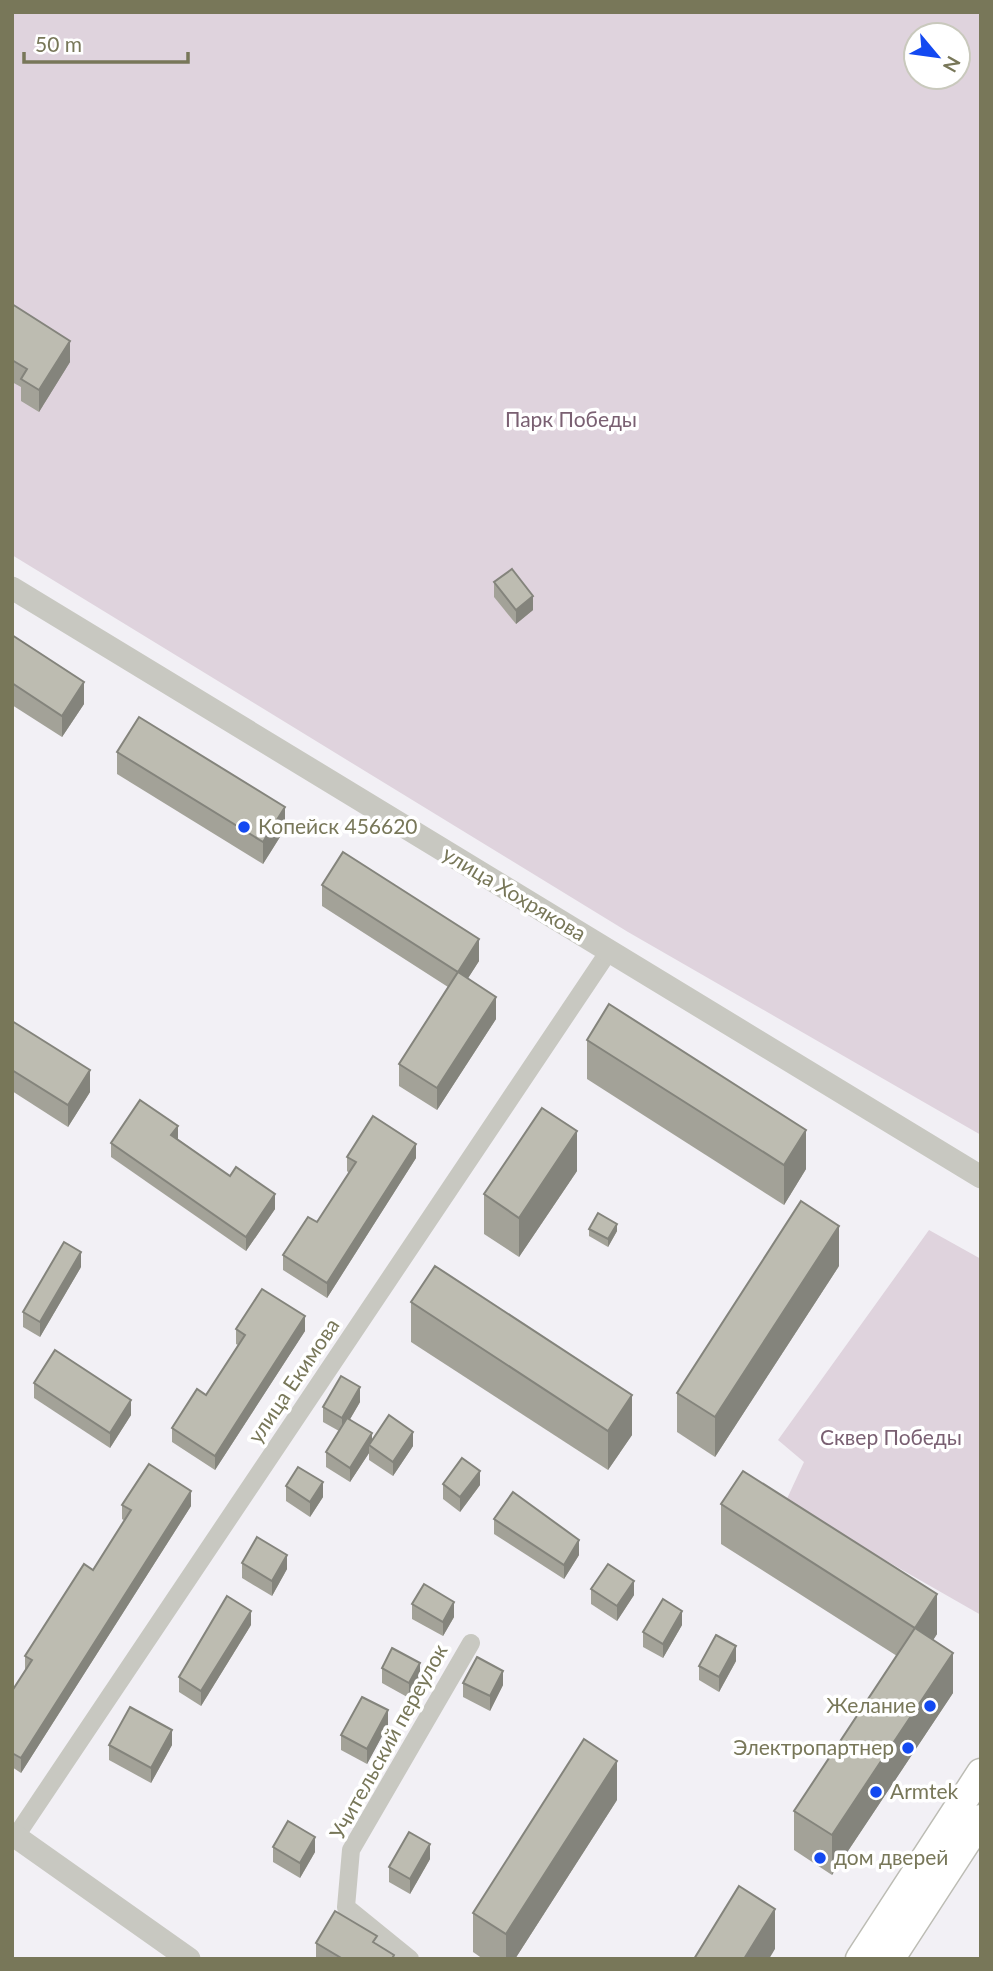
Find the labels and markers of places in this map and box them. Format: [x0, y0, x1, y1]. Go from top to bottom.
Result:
place label: Копейск 456620 [258, 813, 418, 838]
marker: Копейск 456620 [236, 819, 252, 835]
place label: Желание [826, 1692, 916, 1717]
marker: Желание [922, 1698, 938, 1714]
place label: Электропартнер [733, 1734, 894, 1759]
marker: Электропартнер [900, 1740, 916, 1756]
place label: Armtek [890, 1778, 959, 1803]
marker: Armtek [868, 1784, 884, 1800]
place label: дом дверей [834, 1844, 948, 1869]
marker: дом дверей [812, 1850, 828, 1866]

